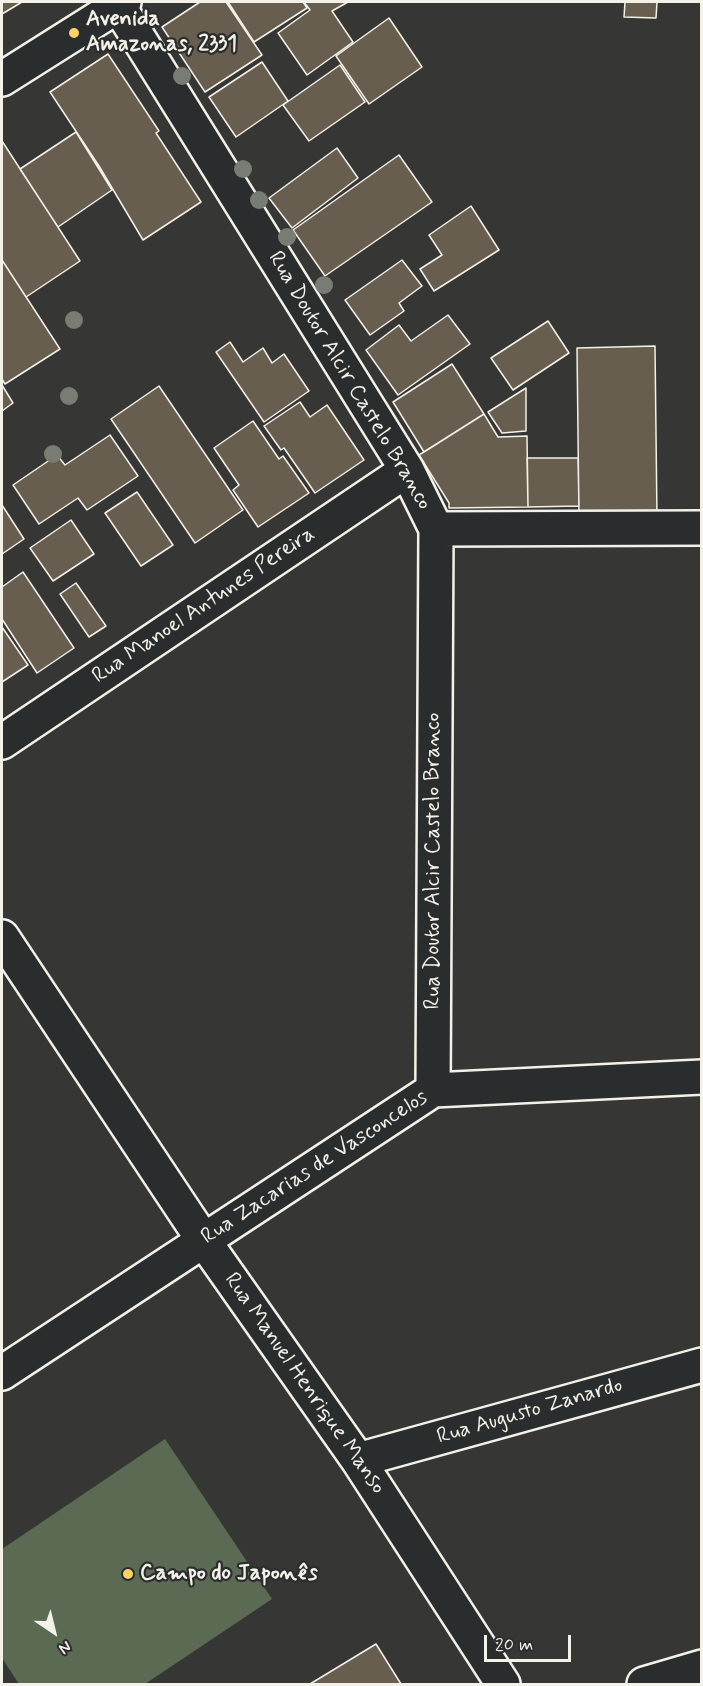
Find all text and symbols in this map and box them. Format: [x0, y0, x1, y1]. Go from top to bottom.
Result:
place label: Avenida Amazonas, 2331 [86, 7, 237, 58]
marker: Avenida Amazonas, 2331 [67, 26, 81, 40]
street label: Rua Doutor Alcir Castelo Branco [261, 247, 437, 515]
street label: Rua Manoel Antunes Pereira [88, 522, 320, 690]
street label: Rua Doutor Alcir Castelo Branco [421, 713, 447, 1009]
street label: Rua Zacarias de Vasconcelos [197, 1085, 433, 1251]
street label: Rua Manuel Henrique Manso [217, 1268, 391, 1500]
street label: Rua Augusto Zanardo [434, 1373, 626, 1451]
place label: Campo do Japonês [140, 1561, 318, 1587]
marker: Campo do Japonês [121, 1567, 135, 1581]
north arrow [24, 1602, 84, 1662]
scale bar [487, 1623, 574, 1661]
text: 20 m [495, 1633, 533, 1657]
text: N [54, 1635, 75, 1659]

